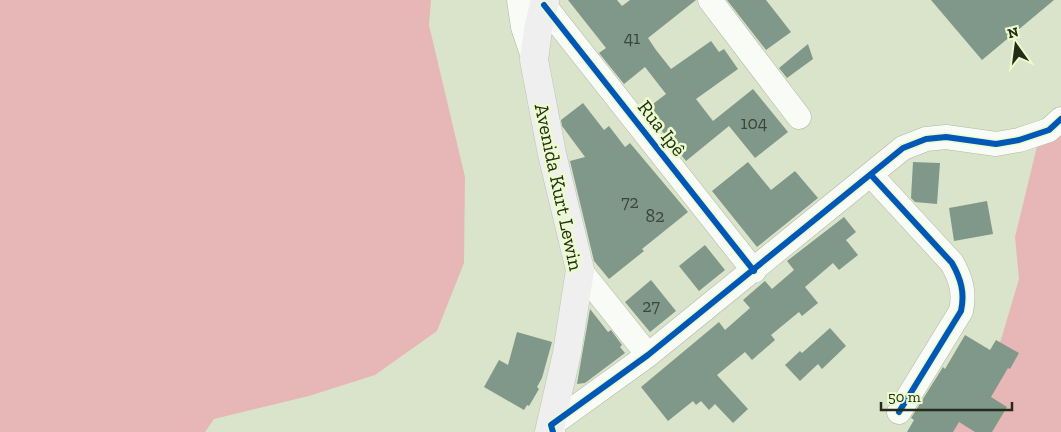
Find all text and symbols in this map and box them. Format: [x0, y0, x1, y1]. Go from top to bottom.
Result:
north arrow [991, 20, 1041, 70]
text: N [1006, 23, 1021, 42]
house number: 41 [624, 27, 640, 49]
street label: Rua Ipê [633, 95, 691, 161]
street label: Avenida Kurt Lewin [530, 101, 589, 273]
house number: 104 [741, 112, 768, 134]
house number: 72 [621, 191, 639, 213]
house number: 82 [646, 205, 664, 227]
house number: 27 [642, 295, 660, 317]
scale bar [881, 380, 1012, 412]
text: 50 m [888, 388, 921, 406]

